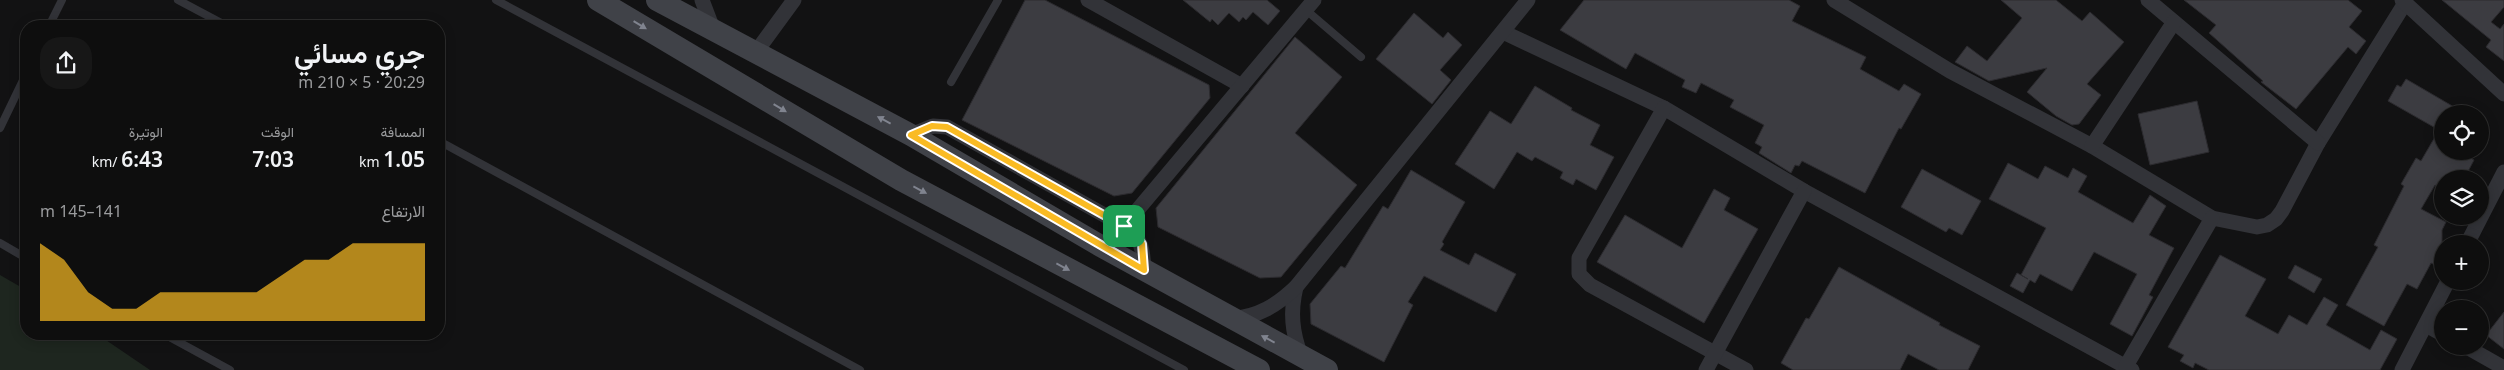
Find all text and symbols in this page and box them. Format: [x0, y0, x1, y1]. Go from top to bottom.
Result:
one-way arrow [633, 20, 646, 29]
text: جري مسائي [294, 33, 425, 71]
button: share [40, 37, 92, 89]
text: 20:29 · 5 × 210 m [298, 71, 425, 93]
one-way arrow [773, 104, 786, 113]
map controls [2434, 105, 2489, 355]
button: locate [2434, 105, 2489, 160]
one-way arrow [876, 116, 891, 124]
text: الوتيرة [129, 122, 163, 141]
text: الوقت [261, 122, 294, 141]
text: المسافة [381, 122, 425, 141]
text: 6:43 [121, 145, 163, 173]
text: 7:03 [252, 145, 294, 173]
text: 1.05 [383, 145, 425, 173]
text: /km [92, 152, 121, 171]
text: km [359, 152, 383, 171]
button: layers [2434, 170, 2489, 225]
one-way arrow [913, 186, 926, 195]
text: 141–145 m [40, 200, 122, 222]
text: الارتفاع [382, 200, 425, 222]
pin [1103, 205, 1145, 247]
icon: arrive [1110, 212, 1138, 240]
button: + [2434, 235, 2489, 290]
one-way arrow [1056, 263, 1070, 271]
button: − [2434, 300, 2489, 355]
one-way arrow [1262, 334, 1275, 343]

